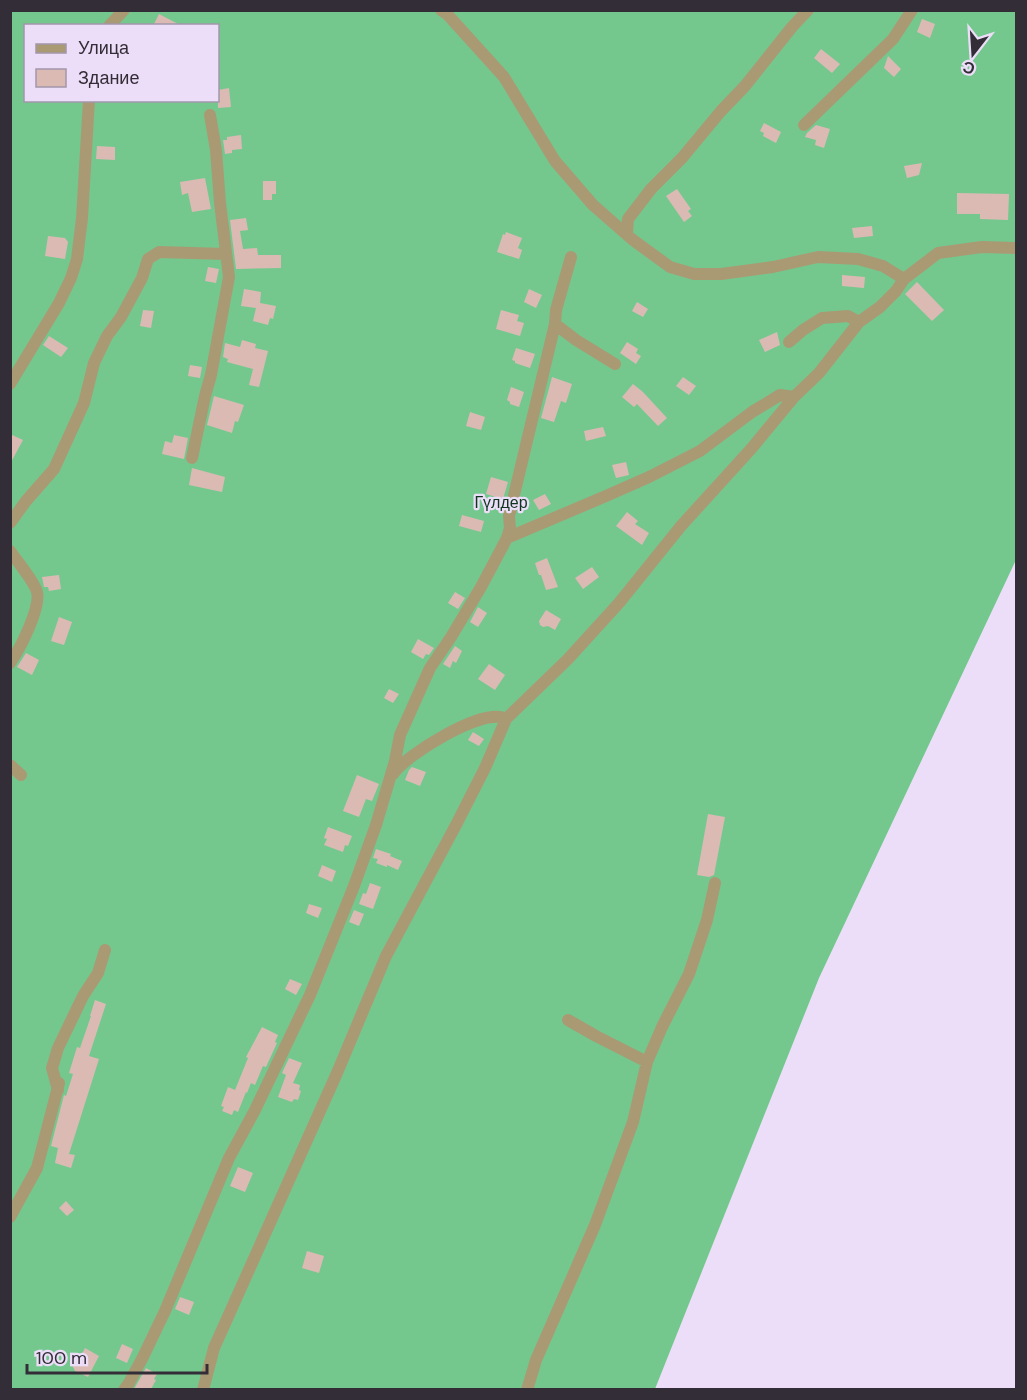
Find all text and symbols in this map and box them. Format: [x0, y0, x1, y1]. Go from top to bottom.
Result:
legend [24, 24, 219, 102]
north arrow [943, 24, 1003, 84]
text: Улица [78, 36, 130, 60]
text: С [960, 56, 977, 80]
text: Здание [78, 66, 139, 90]
park label: Гүлдер [474, 492, 528, 513]
scale bar [27, 1337, 207, 1375]
text: 100 m [36, 1346, 87, 1370]

